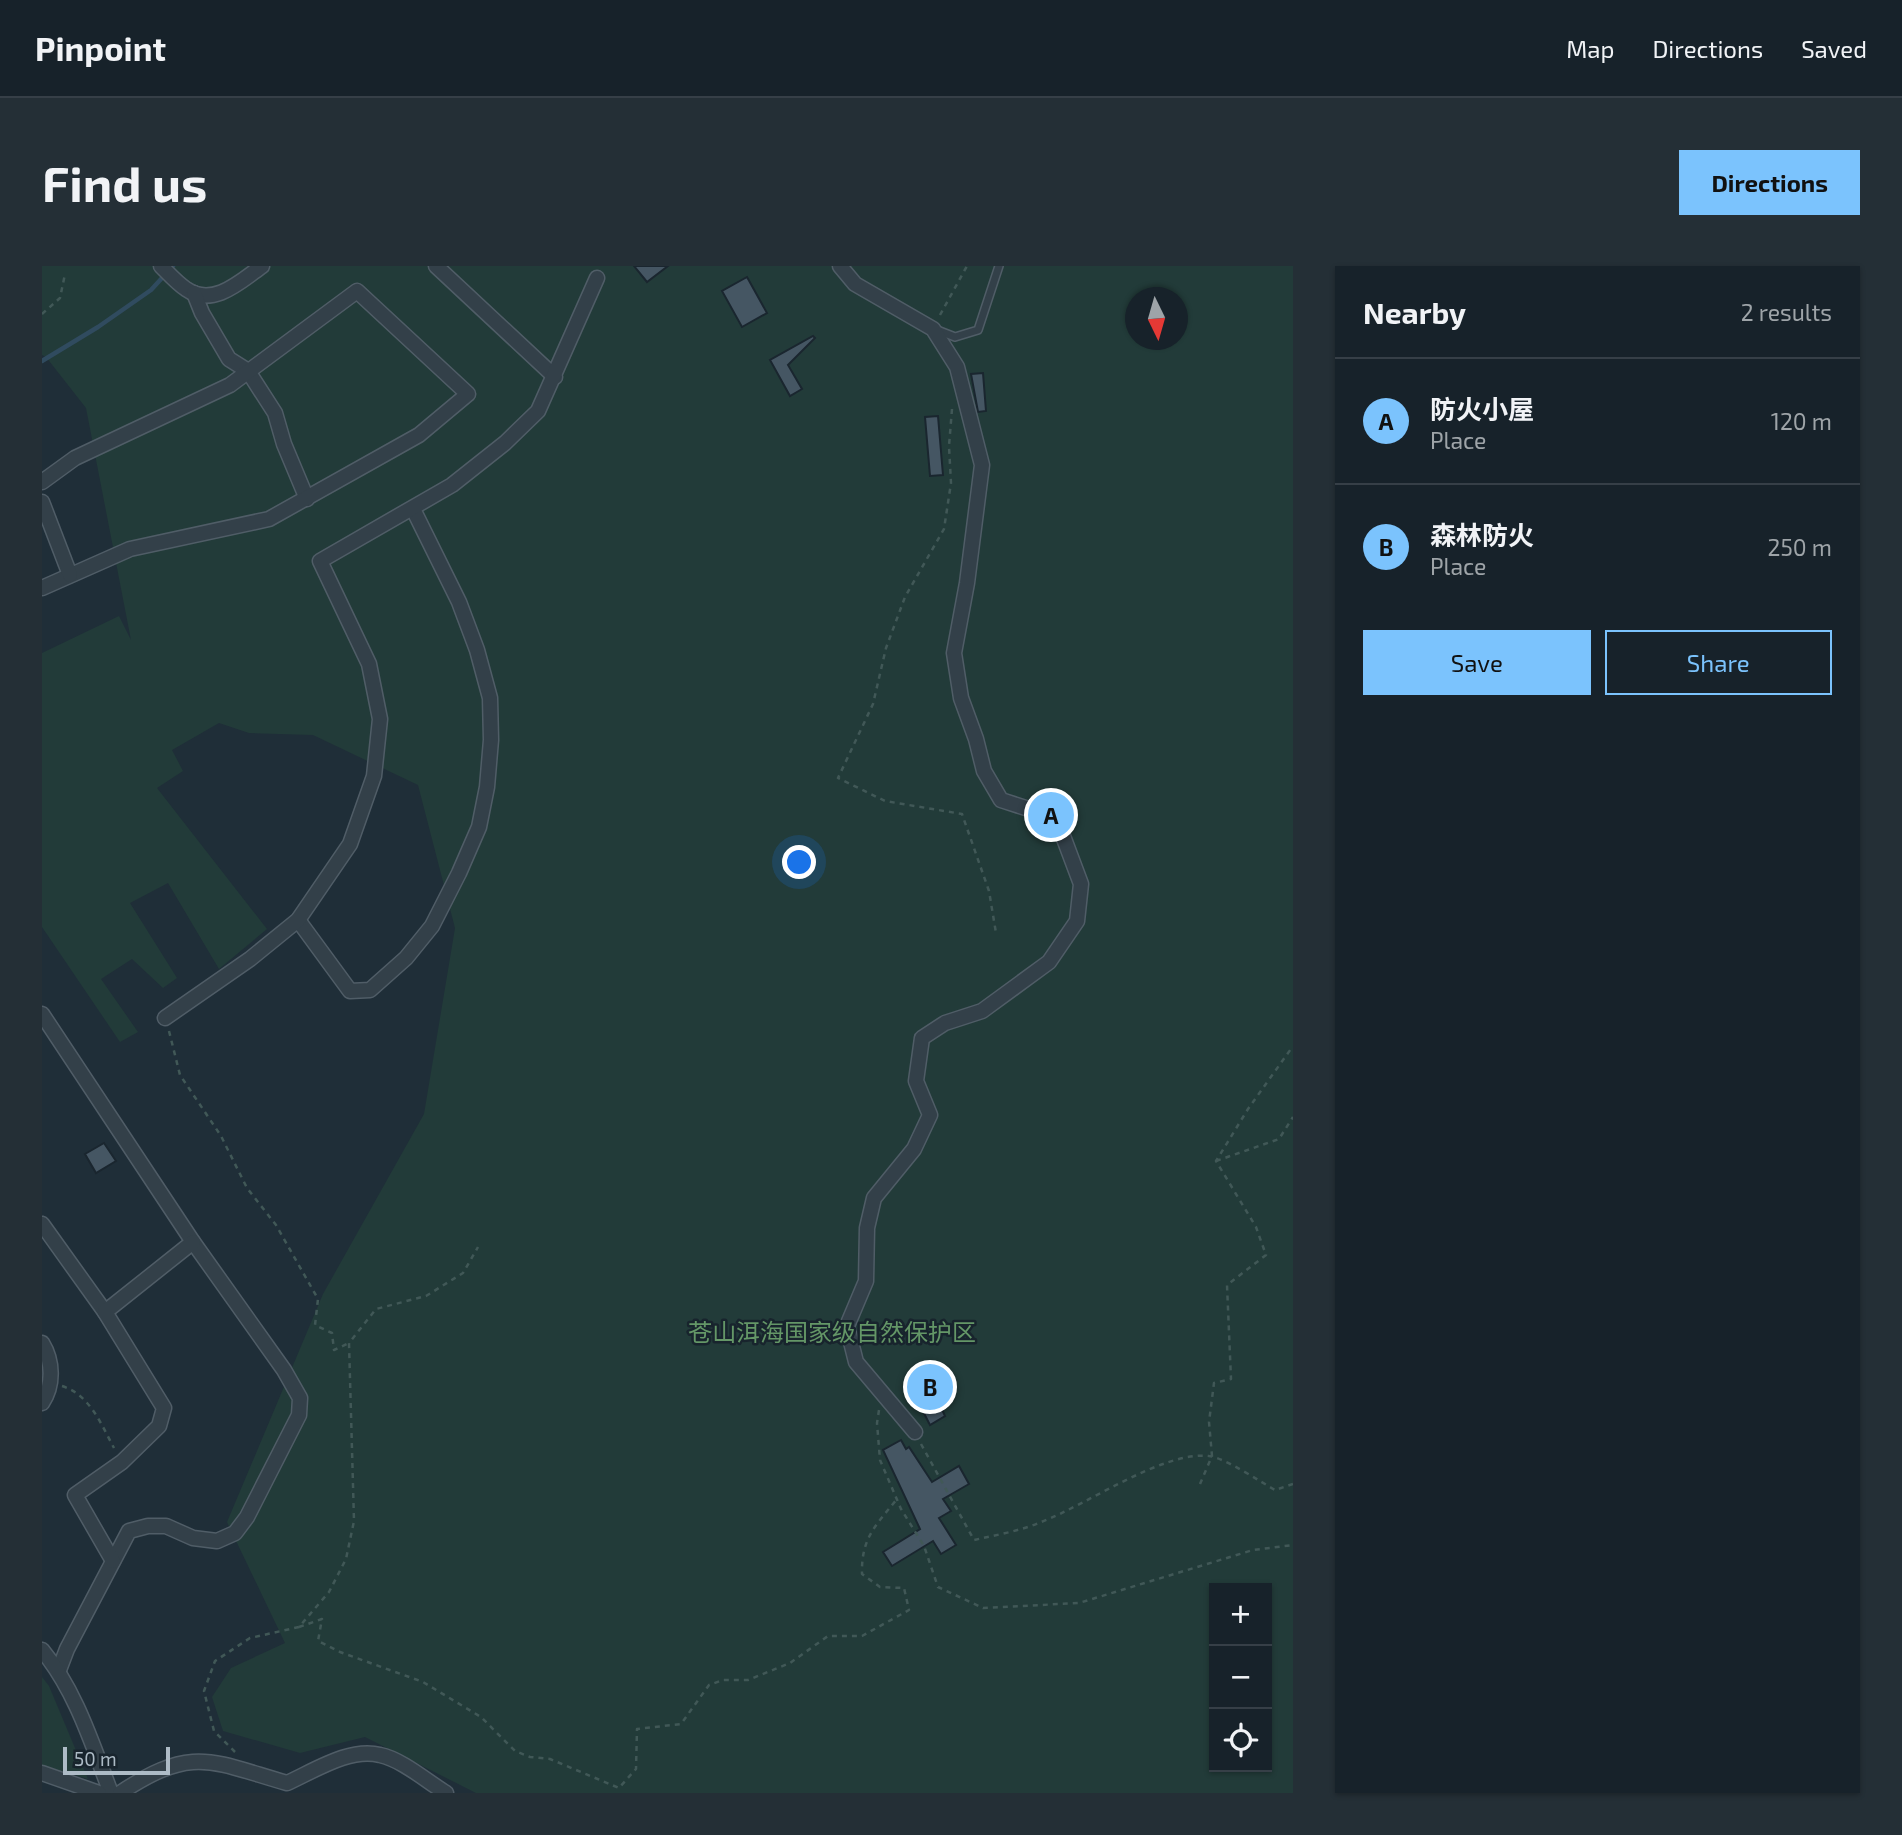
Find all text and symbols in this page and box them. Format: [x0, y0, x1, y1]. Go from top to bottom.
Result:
text: Pinpoint [35, 28, 166, 68]
text: Map [1566, 34, 1614, 63]
text: Directions [1652, 34, 1763, 63]
text: Saved [1801, 34, 1867, 63]
button: Directions [1679, 150, 1860, 215]
text: Find us [42, 153, 207, 212]
north arrow [1125, 287, 1188, 350]
text: Nearby [1363, 294, 1466, 330]
text: 2 results [1741, 298, 1832, 326]
text: 防火小屋 [1430, 393, 1534, 424]
text: A [1378, 407, 1394, 435]
text: 120 m [1771, 407, 1832, 435]
text: Place [1430, 426, 1486, 454]
text: 森林防火 [1430, 519, 1534, 550]
text: B [1379, 533, 1393, 561]
text: 250 m [1768, 533, 1832, 561]
text: Place [1430, 552, 1486, 580]
button: Save [1363, 630, 1591, 695]
button: Share [1605, 630, 1832, 695]
pin: A [1028, 789, 1074, 841]
your location [782, 845, 816, 879]
park label: 苍山洱海国家级自然保护区 [688, 1317, 976, 1346]
pin: B [907, 1361, 953, 1413]
map controls [1209, 1583, 1272, 1772]
button: + [1209, 1583, 1272, 1646]
button: − [1209, 1646, 1272, 1709]
button: locate [1209, 1709, 1272, 1772]
scale bar [63, 1744, 170, 1776]
text: 50 m [74, 1747, 117, 1770]

